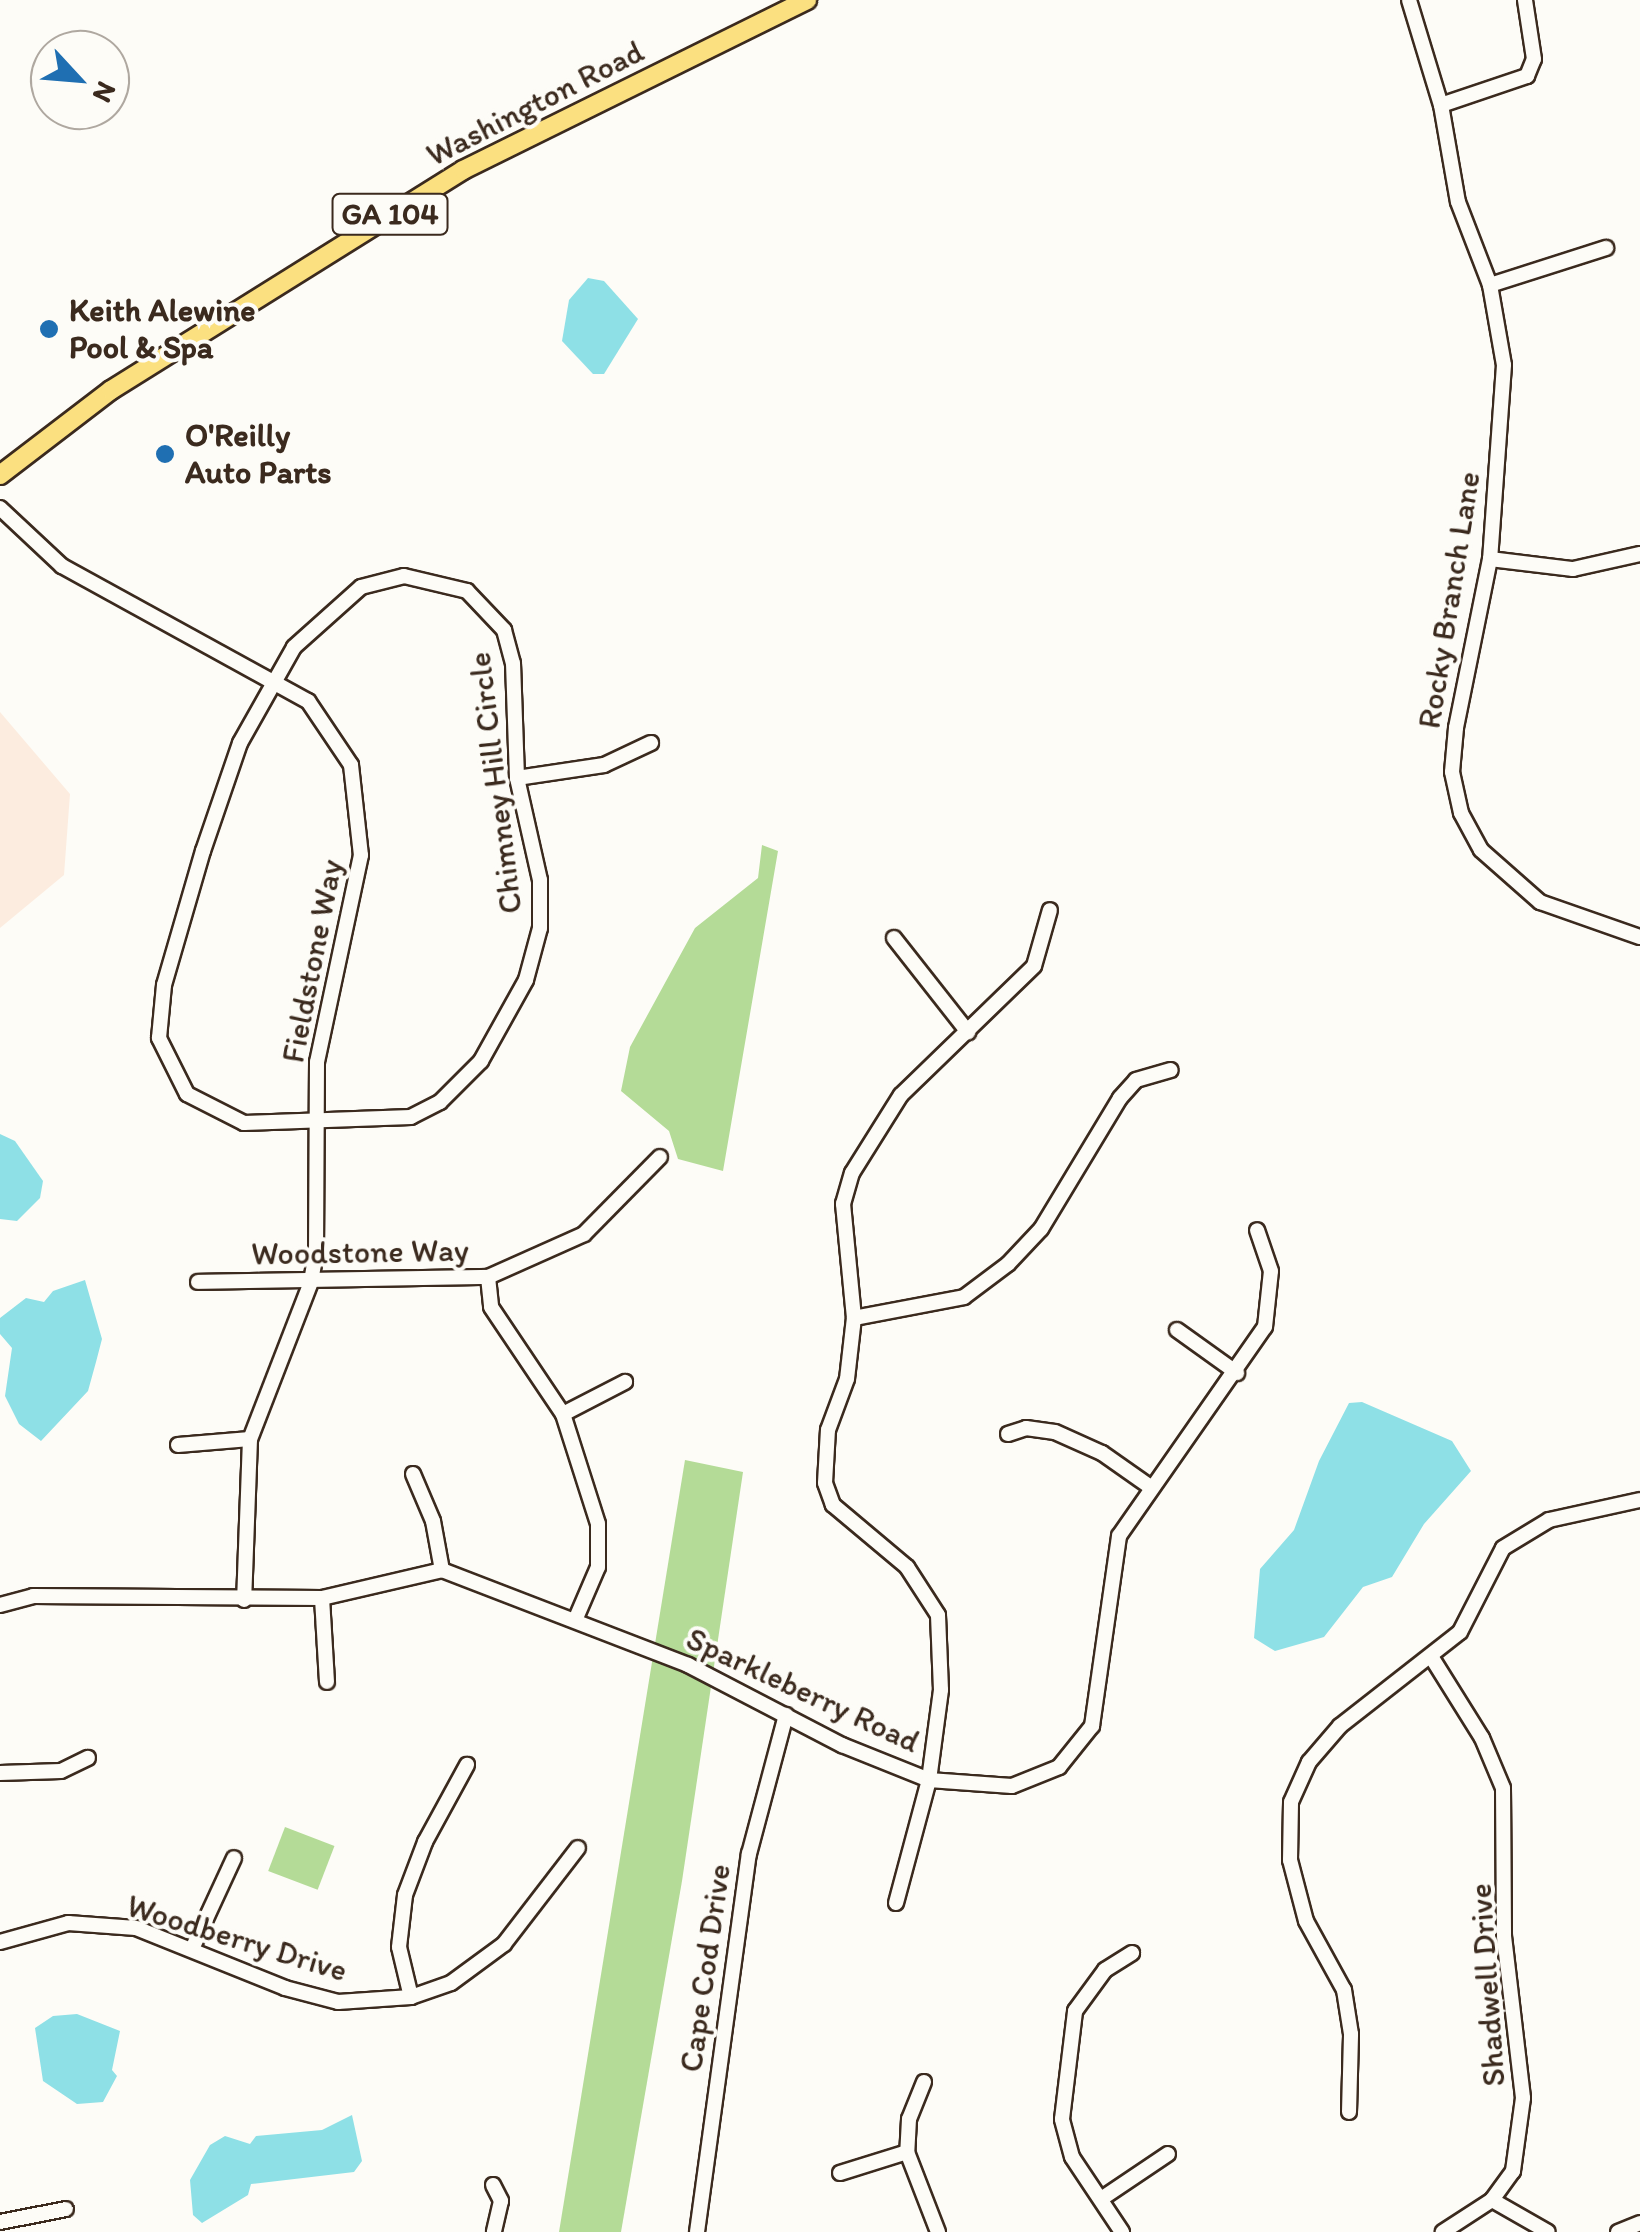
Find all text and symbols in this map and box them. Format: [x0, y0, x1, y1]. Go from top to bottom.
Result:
north arrow [30, 30, 130, 130]
street label: Washington Road [420, 32, 650, 174]
text: N [86, 76, 125, 108]
road number: GA 104 [330, 189, 450, 239]
place label: Keith Alewine Pool & Spa [69, 292, 257, 367]
marker: Keith Alewine Pool & Spa [38, 318, 60, 340]
place label: O'Reilly Auto Parts [185, 417, 331, 492]
marker: O'Reilly Auto Parts [154, 443, 176, 465]
street label: Rocky Branch Lane [1410, 468, 1488, 732]
street label: Chimney Hill Circle [460, 650, 530, 916]
street label: Fieldstone Way [274, 856, 350, 1066]
street label: Woodstone Way [251, 1231, 469, 1273]
street label: Sparkleberry Road [680, 1619, 926, 1761]
street label: Cape Cod Drive [671, 1861, 739, 2075]
street label: Shadwell Drive [1461, 1882, 1513, 2088]
street label: Woodberry Drive [122, 1886, 352, 1990]

